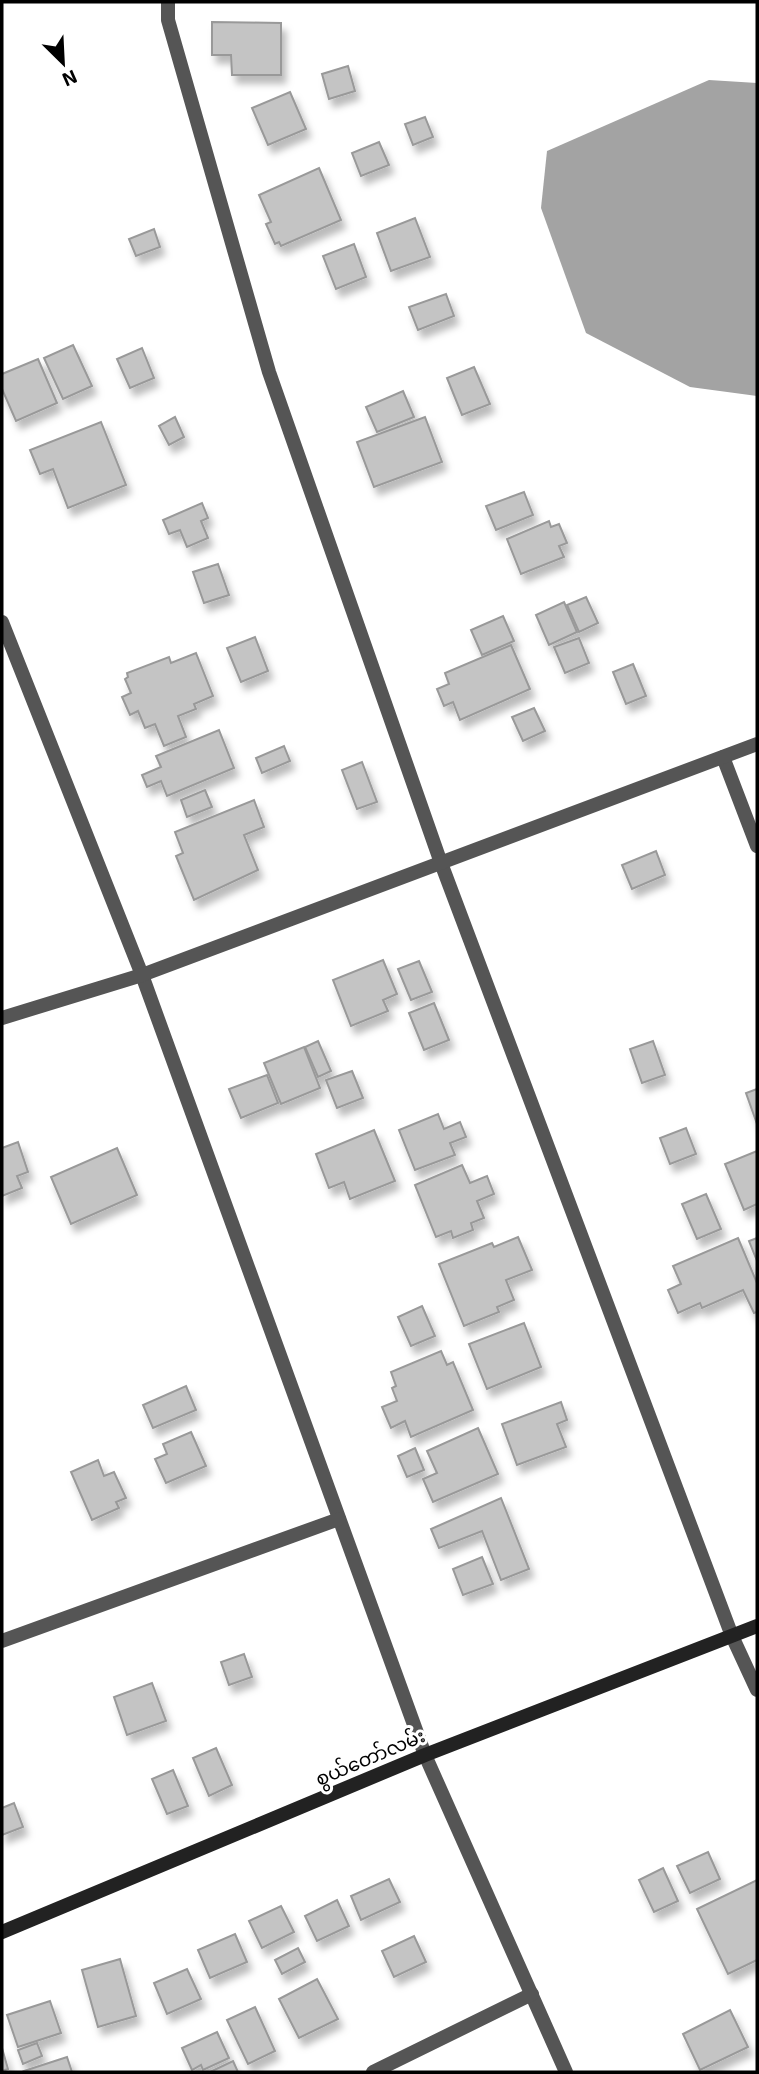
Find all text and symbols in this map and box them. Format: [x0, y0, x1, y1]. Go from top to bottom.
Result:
north arrow [28, 28, 98, 98]
text: N [59, 66, 81, 92]
street label: စွယ်တော်လမ်း [311, 1721, 430, 1795]

